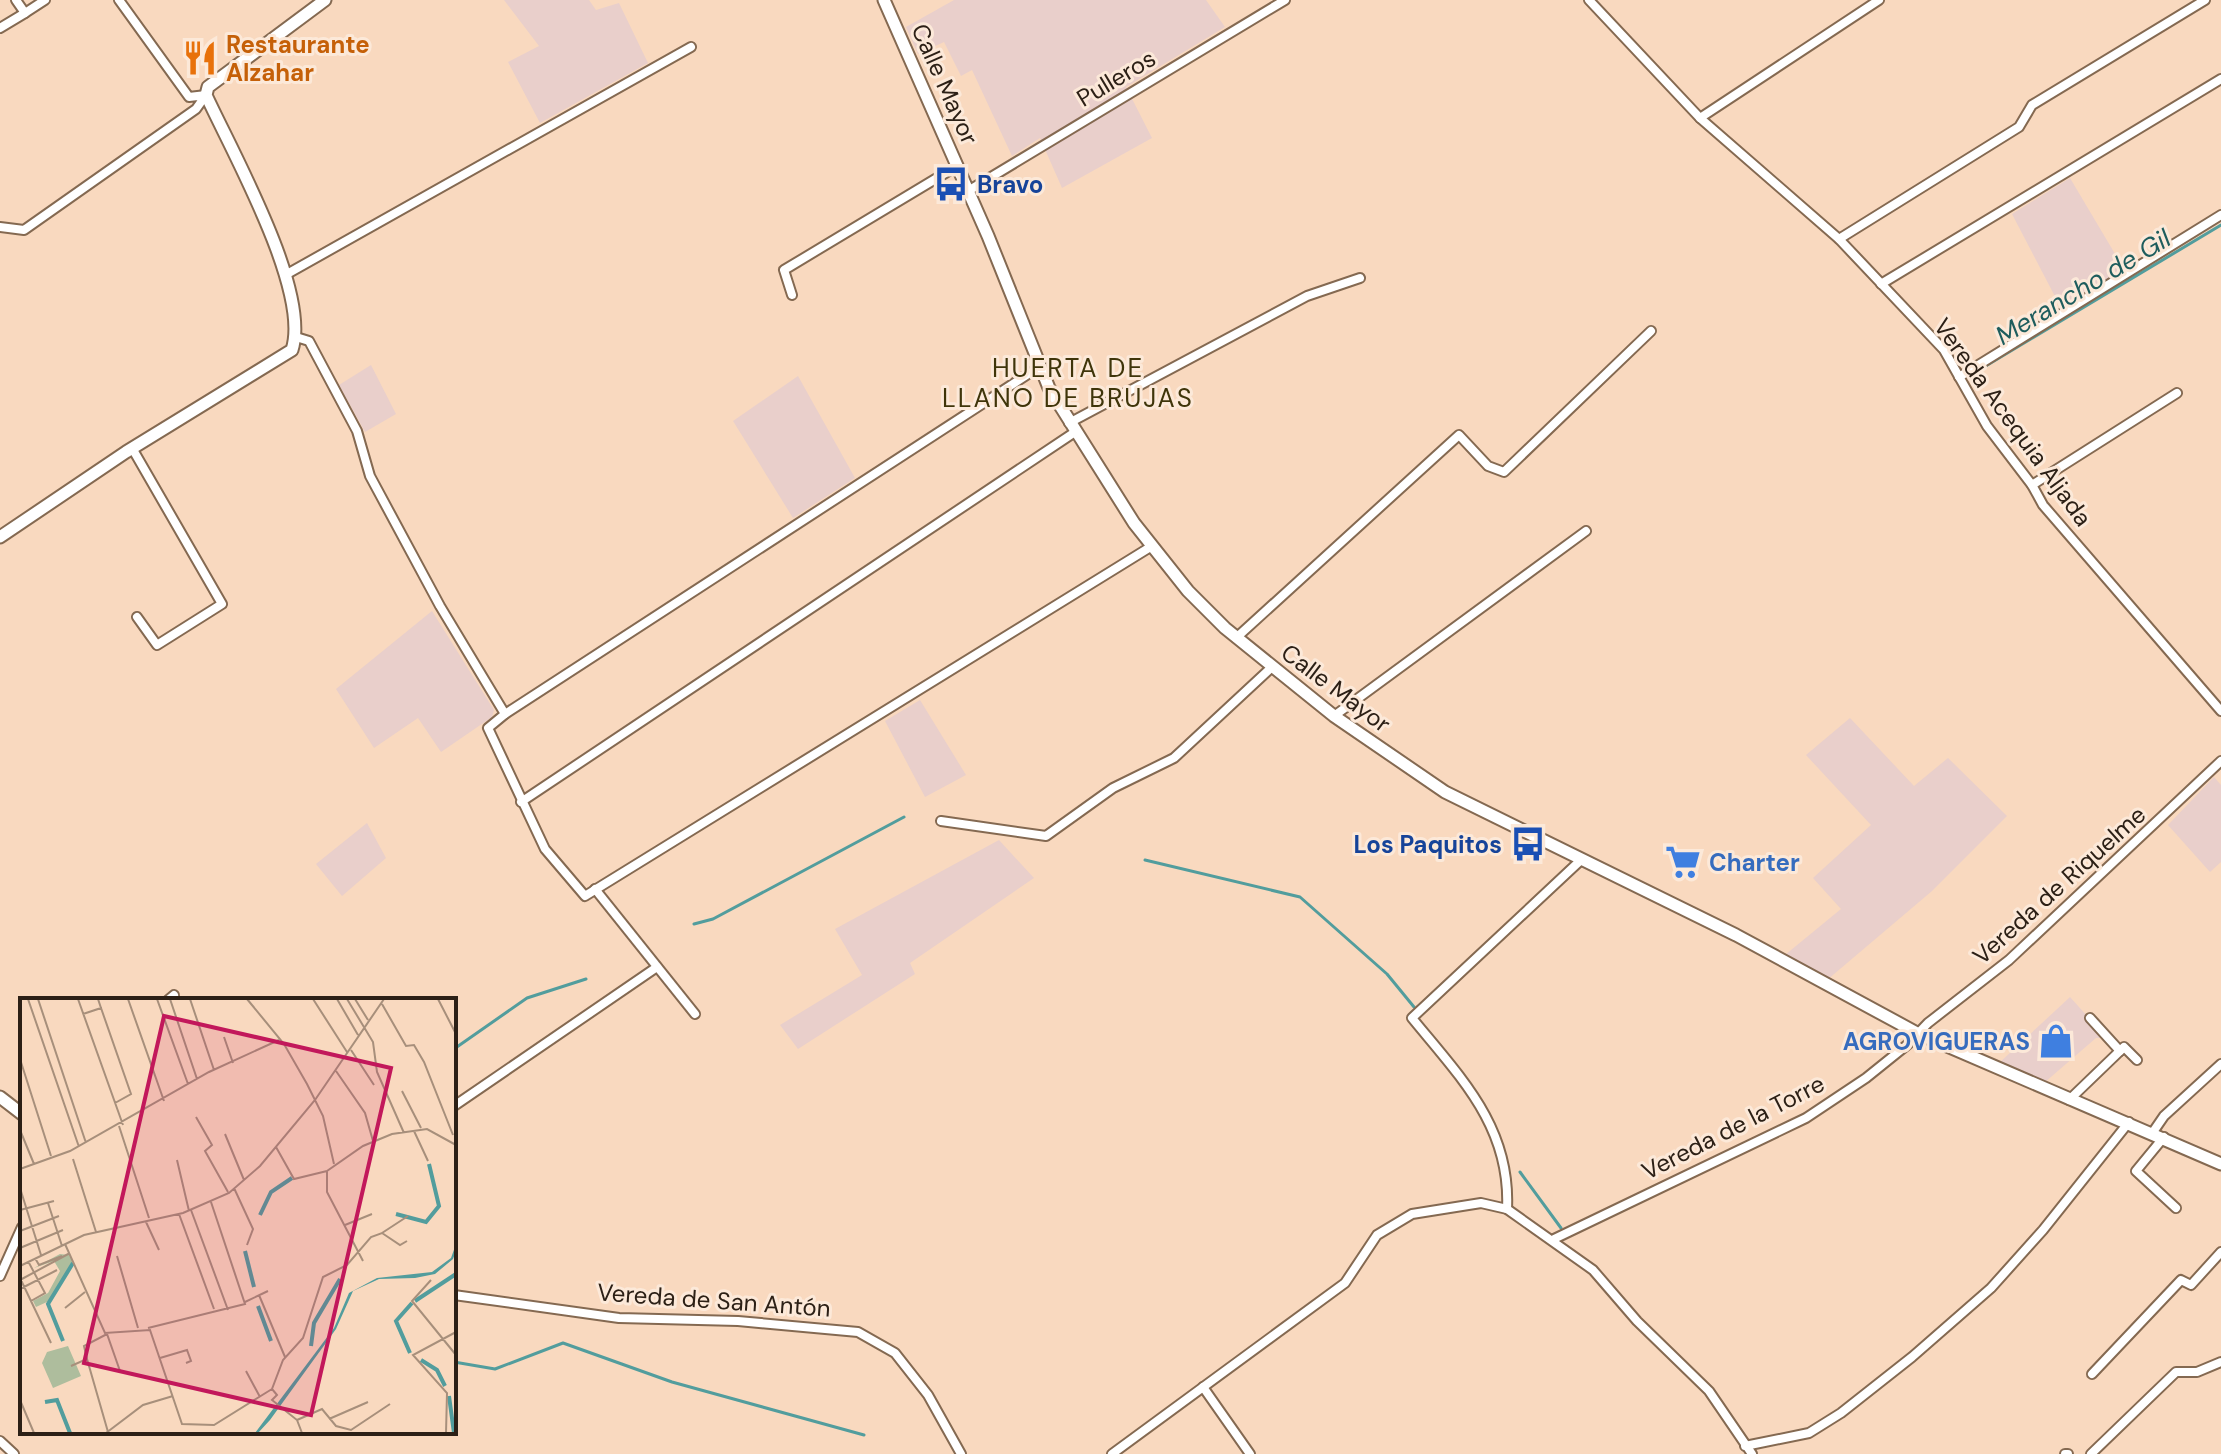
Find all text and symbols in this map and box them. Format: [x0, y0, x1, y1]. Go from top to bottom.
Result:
street label: Calle Mayor [905, 19, 985, 149]
place label: Restaurante Alzahar [226, 29, 370, 88]
restaurant icon: Restaurante Alzahar [181, 39, 219, 77]
street label: Pulleros [1071, 42, 1161, 114]
bus stop icon: Bravo [932, 165, 970, 203]
place label: Bravo [977, 169, 1043, 200]
water label: Merancho de Gil [1989, 221, 2178, 353]
street label: Vereda Acequia Aljada [1927, 312, 2099, 532]
district label: HUERTA DE LLANO DE BRUJAS [942, 351, 1194, 415]
street label: Calle Mayor [1275, 637, 1397, 739]
street label: Vereda de Riquelme [1966, 799, 2152, 971]
bus stop icon: Los Paquitos [1509, 825, 1547, 863]
place label: Los Paquitos [1354, 829, 1502, 860]
supermarket icon: Charter [1664, 843, 1702, 881]
place label: Charter [1709, 847, 1800, 878]
inset map [20, 998, 456, 1434]
shop icon: AGROVIGUERAS [2037, 1022, 2075, 1060]
place label: AGROVIGUERAS [1843, 1026, 2030, 1057]
street label: Vereda de la Torre [1636, 1068, 1830, 1186]
street label: Vereda de San Antón [596, 1276, 832, 1324]

